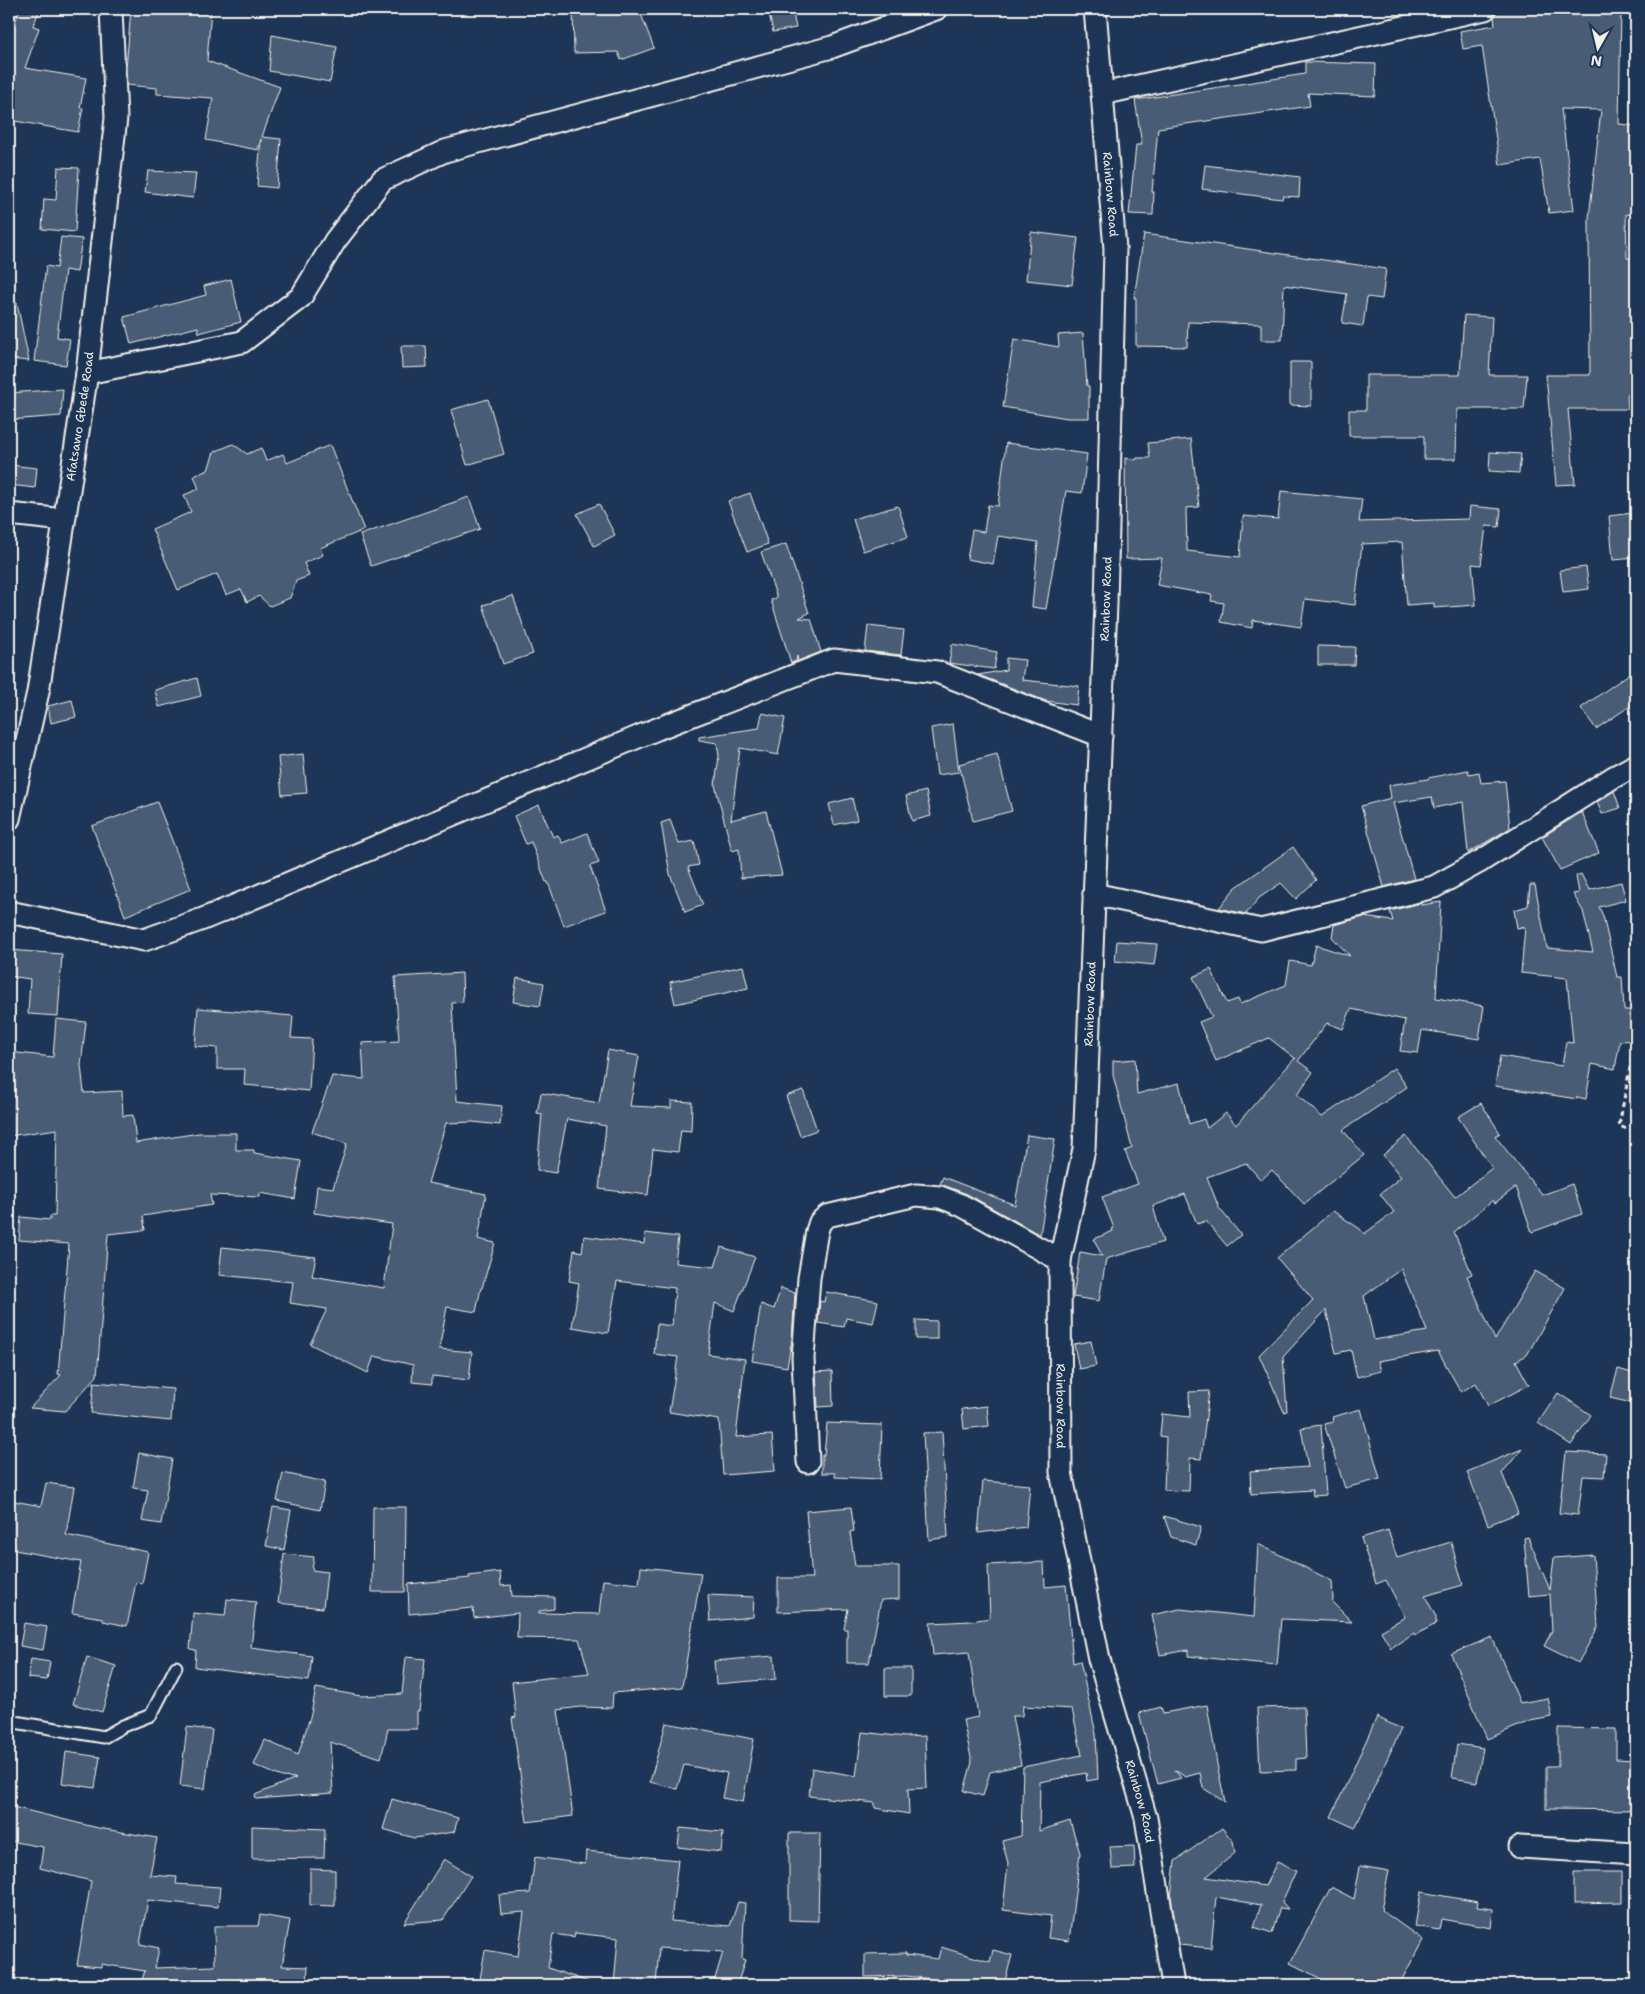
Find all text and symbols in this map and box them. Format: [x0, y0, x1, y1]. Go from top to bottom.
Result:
north arrow [1572, 22, 1622, 72]
text: N [1589, 51, 1603, 71]
street label: Rainbow Road [1099, 151, 1122, 238]
street label: Afatsawo Gbede Road [62, 350, 97, 482]
street label: Rainbow Road [1097, 556, 1115, 642]
street label: Rainbow Road [1081, 961, 1099, 1047]
street label: Rainbow Road [1052, 1364, 1069, 1449]
street label: Rainbow Road [1121, 1758, 1158, 1844]

